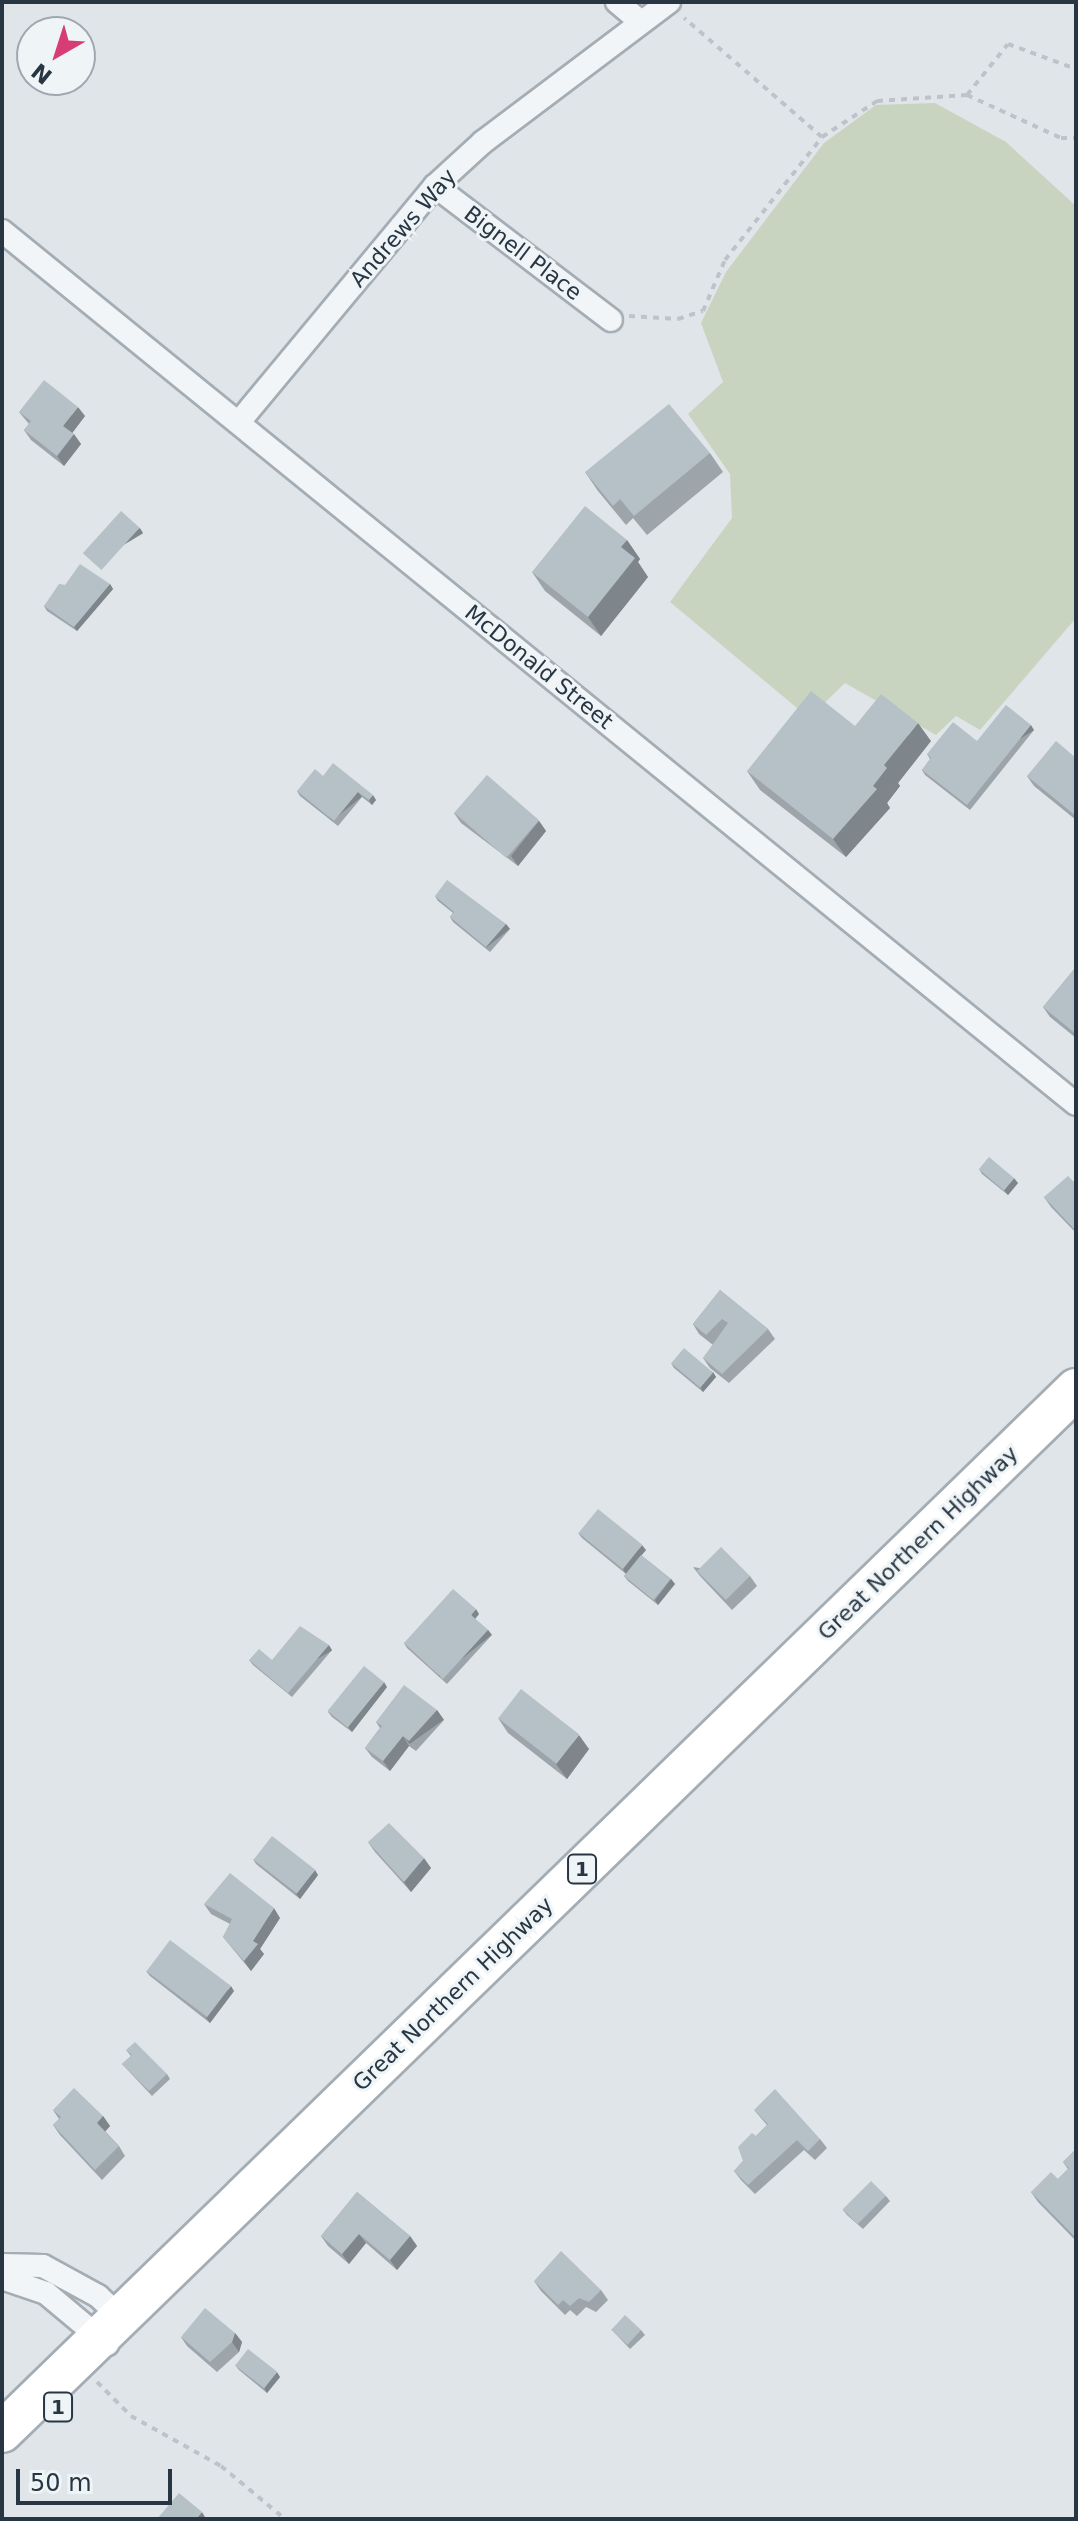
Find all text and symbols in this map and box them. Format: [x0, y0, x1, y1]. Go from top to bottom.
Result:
north arrow [16, 16, 96, 96]
text: N [27, 58, 57, 89]
street label: Andrews Way [344, 163, 462, 293]
street label: Bignell Place [459, 200, 587, 306]
street label: McDonald Street [460, 599, 618, 735]
street label: Great Northern Highway [812, 1440, 1024, 1646]
road number: 1 [566, 1853, 598, 1885]
street label: Great Northern Highway [347, 1891, 559, 2097]
road number: 1 [42, 2391, 74, 2423]
scale bar [20, 2453, 176, 2503]
text: 50 m [30, 2469, 92, 2497]

